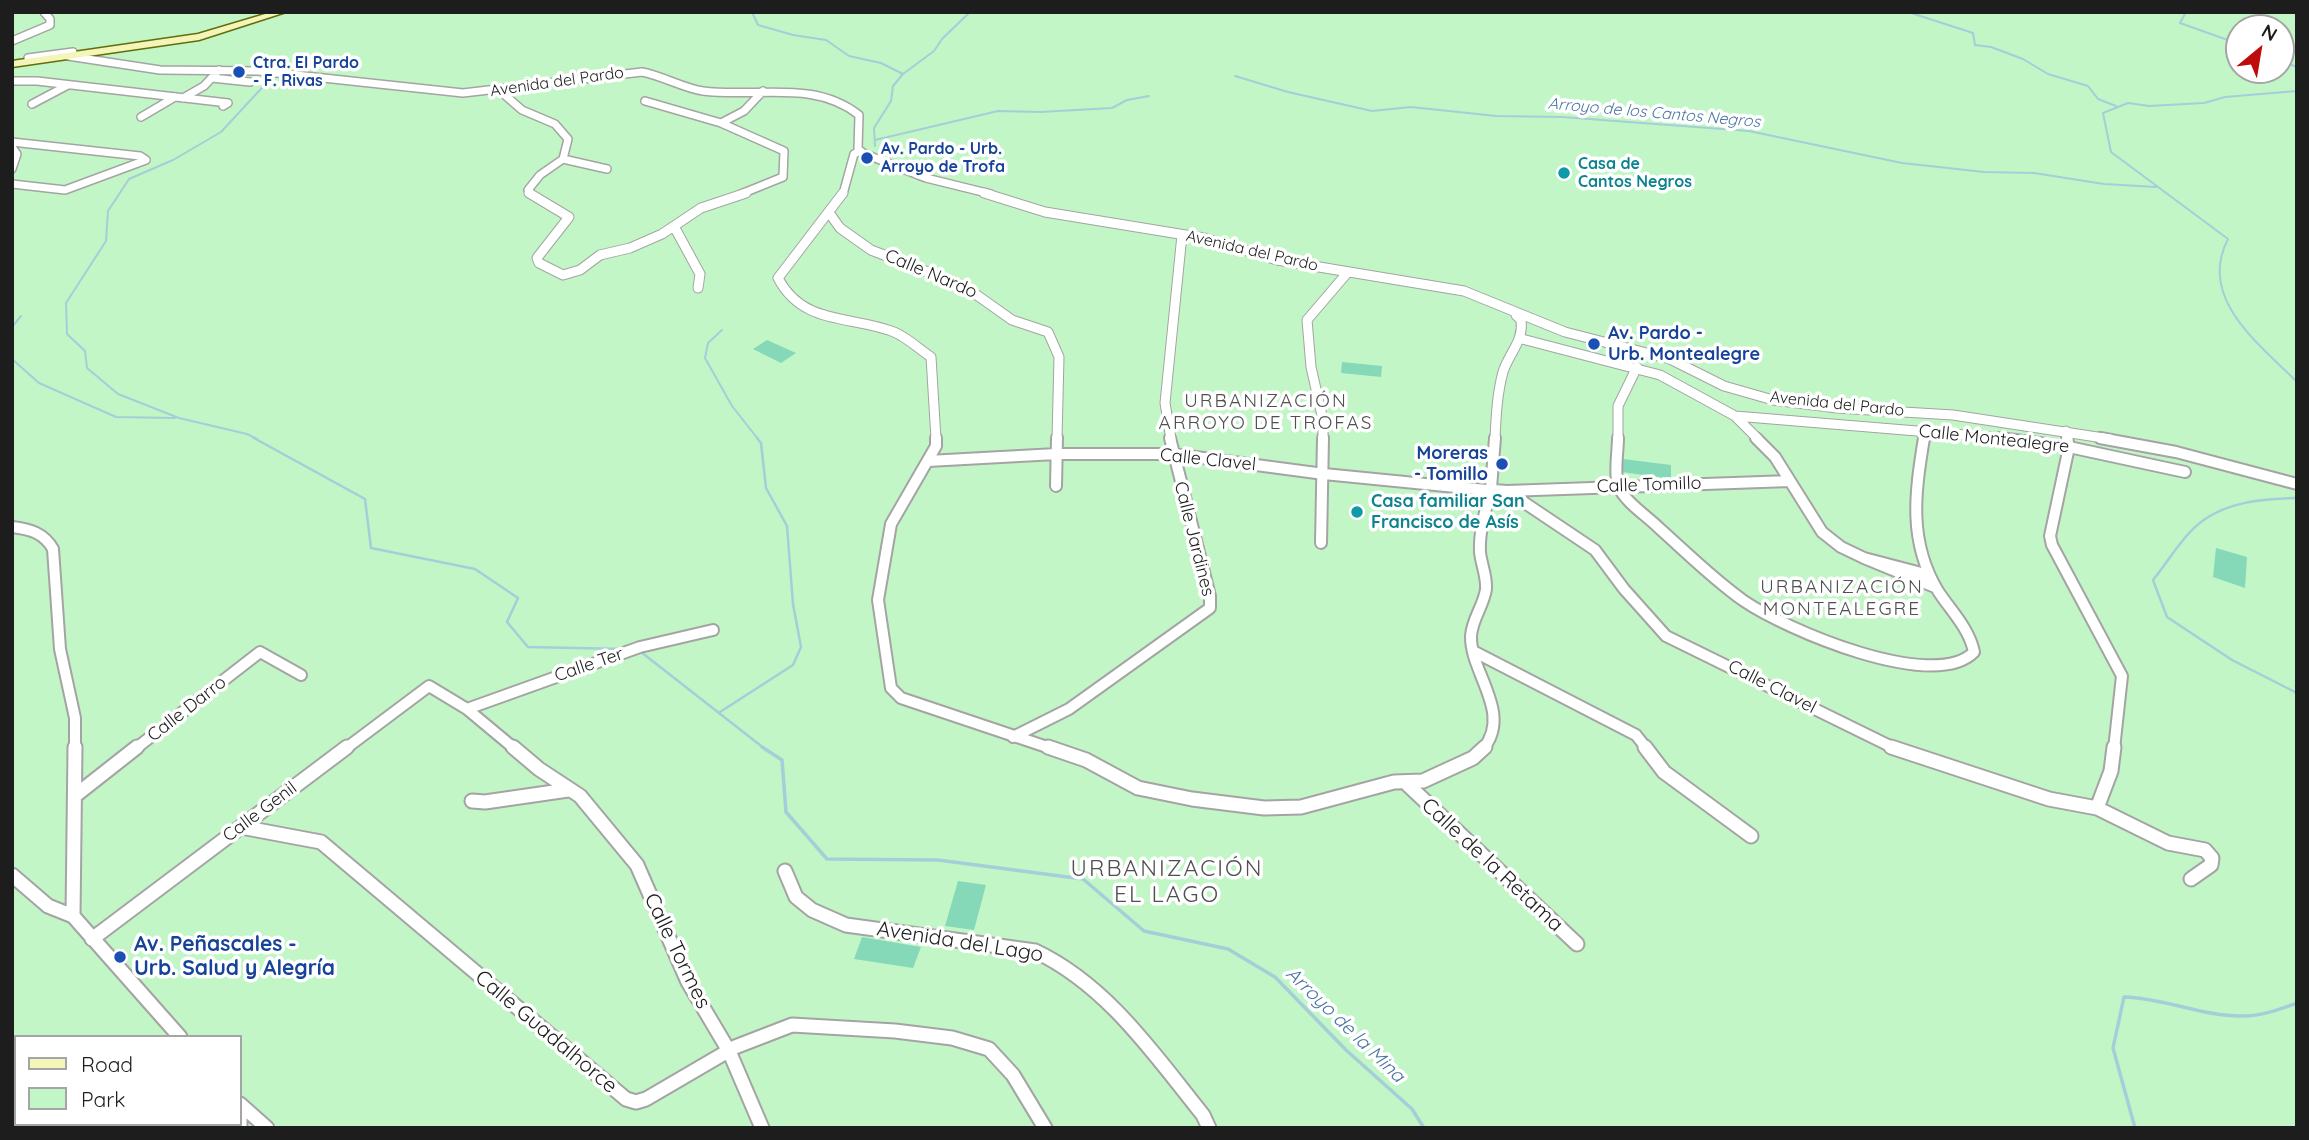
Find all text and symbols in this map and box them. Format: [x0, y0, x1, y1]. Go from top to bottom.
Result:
north arrow [2225, 14, 2295, 84]
text: N [2257, 19, 2282, 46]
place label: Ctra. El Pardo - F. Rivas [253, 53, 359, 91]
street label: Avenida del Pardo [489, 63, 625, 101]
marker: Ctra. El Pardo - F. Rivas [231, 64, 247, 80]
water label: Arroyo de los Cantos Negros [1547, 94, 1761, 132]
place label: Av. Pardo - Urb. Arroyo de Trofa [881, 139, 1005, 177]
marker: Av. Pardo - Urb. Arroyo de Trofa [859, 150, 875, 166]
place label: Casa de Cantos Negros [1578, 154, 1692, 192]
marker: Casa de Cantos Negros [1556, 165, 1572, 181]
street label: Avenida del Pardo [1184, 226, 1320, 276]
street label: Calle Nardo [882, 245, 980, 303]
place label: Av. Pardo - Urb. Montealegre [1608, 323, 1760, 366]
marker: Av. Pardo - Urb. Montealegre [1586, 336, 1602, 352]
street label: Avenida del Pardo [1769, 387, 1905, 421]
district label: URBANIZACIÓN ARROYO DE TROFAS [1161, 390, 1371, 434]
street label: Calle Montealegre [1918, 420, 2070, 458]
place label: Moreras - Tomillo [1414, 443, 1488, 486]
street label: Calle Clavel [1159, 444, 1257, 476]
marker: Moreras - Tomillo [1494, 456, 1510, 472]
street label: Calle Tomillo [1596, 472, 1702, 498]
street label: Calle Jardines [1169, 479, 1219, 599]
place label: Casa familiar San Francisco de Asís [1371, 491, 1525, 534]
marker: Casa familiar San Francisco de Asís [1349, 504, 1365, 520]
district label: URBANIZACIÓN MONTEALEGRE [1762, 576, 1922, 620]
street label: Calle Ter [552, 643, 626, 687]
street label: Calle Clavel [1724, 656, 1820, 718]
street label: Calle Darro [143, 672, 231, 746]
street label: Calle Genil [219, 777, 301, 847]
street label: Calle de la Retama [1416, 793, 1568, 937]
district label: URBANIZACIÓN EL LAGO [1072, 855, 1262, 909]
street label: Calle Tormes [638, 889, 716, 1013]
street label: Avenida del Lago [875, 916, 1045, 968]
place label: Av. Peñascales - Urb. Salud y Alegría [134, 932, 335, 982]
marker: Av. Peñascales - Urb. Salud y Alegría [112, 949, 128, 965]
water label: Arroyo de la Mina [1281, 963, 1409, 1087]
street label: Calle Guadalhorce [470, 965, 622, 1099]
legend [14, 1035, 242, 1126]
text: Road [81, 1051, 133, 1077]
text: Park [81, 1086, 125, 1112]

